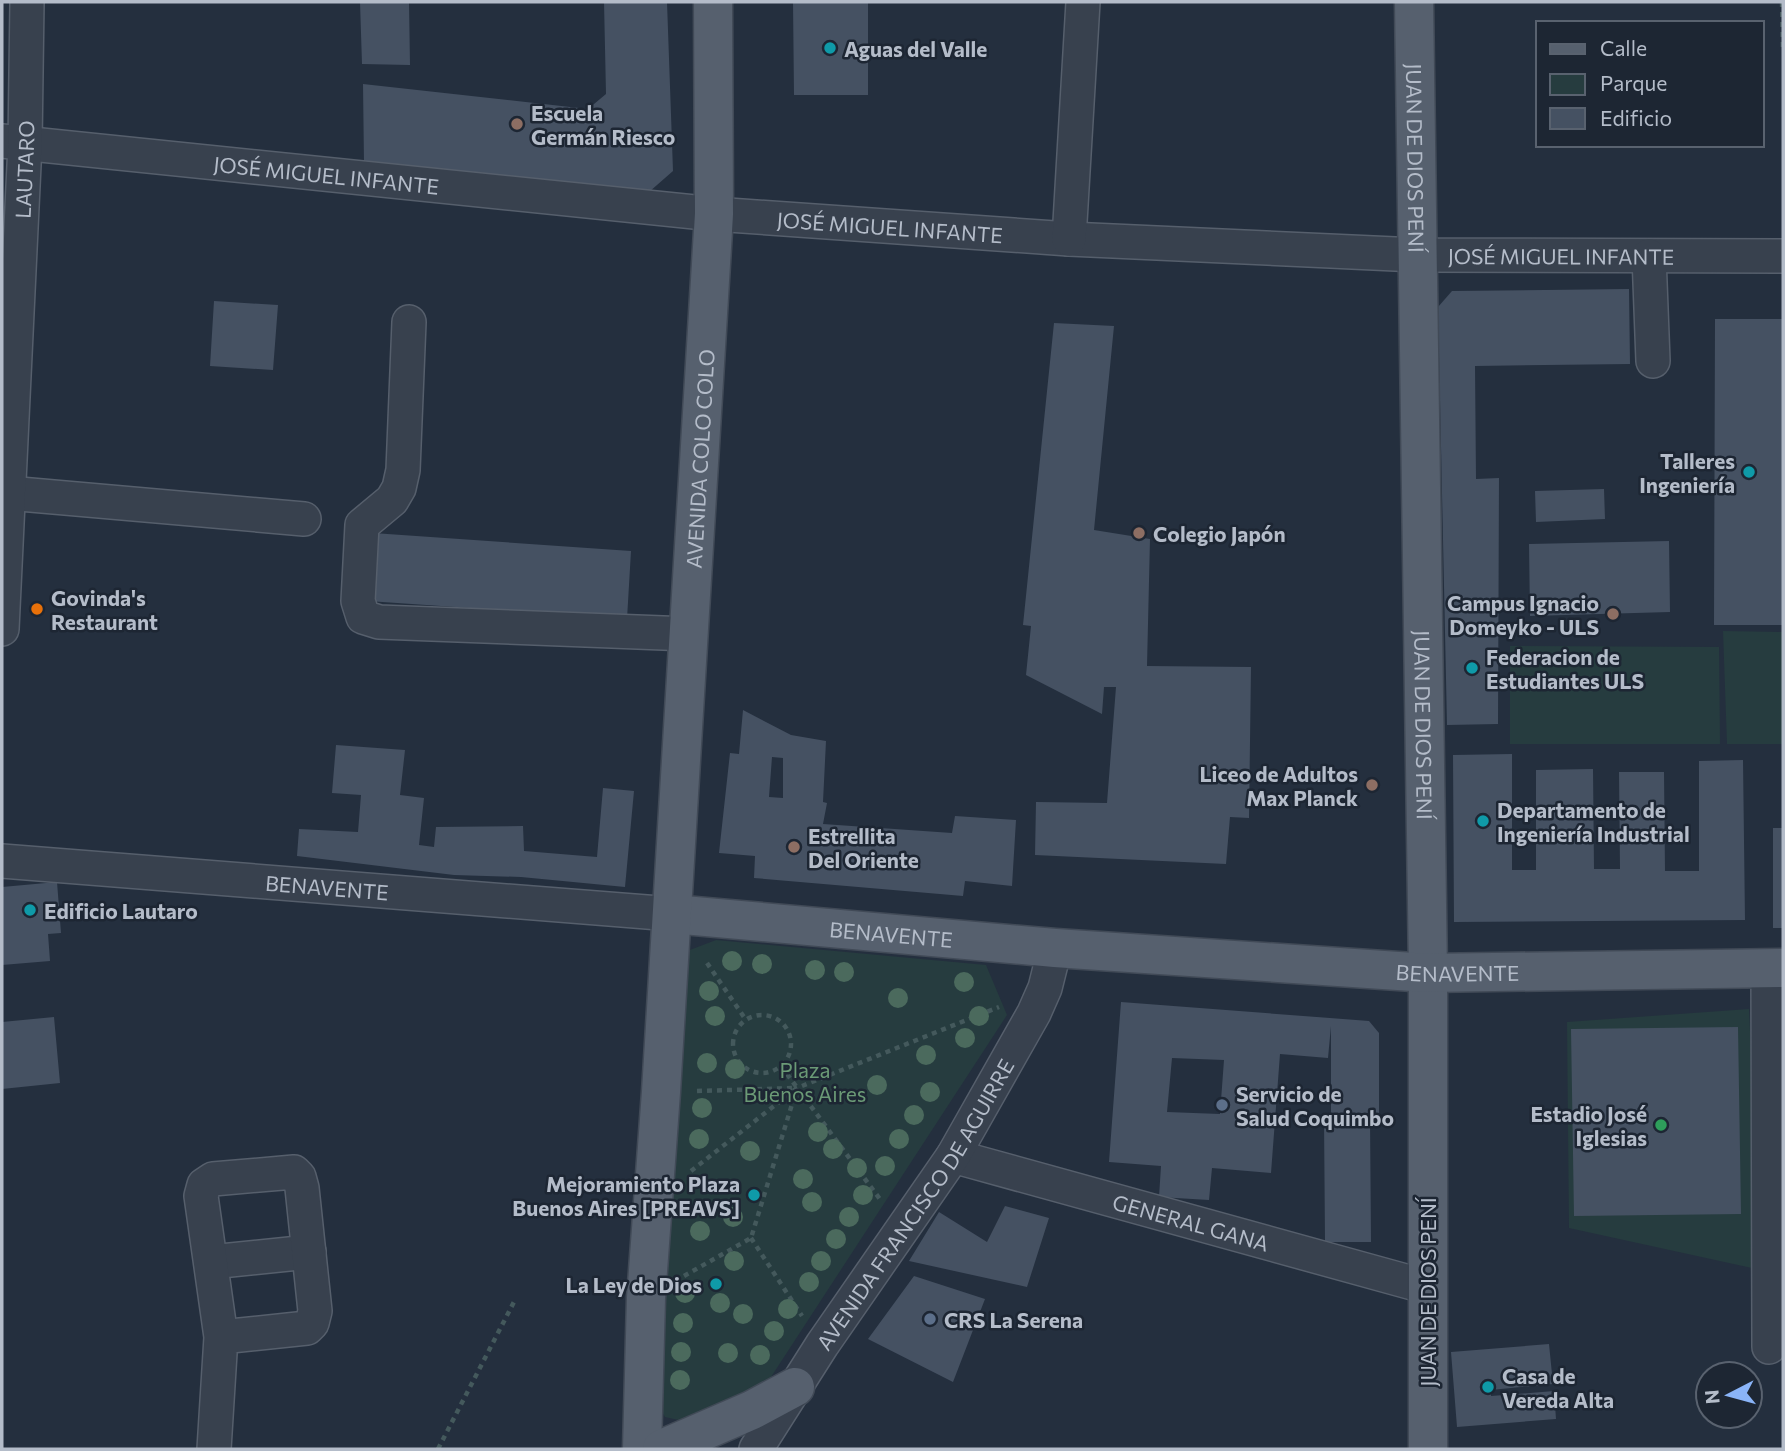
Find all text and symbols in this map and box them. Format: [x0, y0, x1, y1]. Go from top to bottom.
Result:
legend [1536, 21, 1764, 147]
text: Calle [1600, 35, 1647, 60]
place label: Aguas del Valle [844, 36, 987, 61]
marker: Aguas del Valle [822, 40, 838, 56]
street label: JUAN DE DIOS PENÍ [1402, 63, 1430, 254]
text: Parque [1600, 70, 1667, 95]
place label: Escuela Germán Riesco [531, 100, 675, 149]
text: Edificio [1600, 105, 1672, 130]
marker: Escuela Germán Riesco [509, 116, 525, 132]
street label: LAUTARO [9, 120, 38, 219]
street label: JOSÉ MIGUEL INFANTE [212, 150, 440, 198]
street label: JOSÉ MIGUEL INFANTE [776, 206, 1004, 247]
street label: JOSÉ MIGUEL INFANTE [1448, 243, 1674, 268]
street label: AVENIDA COLO COLO [680, 348, 718, 569]
place label: Talleres Ingeniería [1639, 448, 1735, 497]
marker: Talleres Ingeniería [1741, 464, 1757, 480]
place label: Colegio Japón [1153, 521, 1286, 546]
marker: Colegio Japón [1131, 525, 1147, 541]
place label: Govinda's Restaurant [51, 585, 158, 634]
place label: Campus Ignacio Domeyko - ULS [1447, 590, 1599, 639]
marker: Govinda's Restaurant [29, 601, 45, 617]
marker: Campus Ignacio Domeyko - ULS [1605, 606, 1621, 622]
street label: JUAN DE DIOS PENÍ [1411, 630, 1438, 821]
place label: Federacion de Estudiantes ULS [1486, 644, 1644, 693]
marker: Federacion de Estudiantes ULS [1464, 660, 1480, 676]
place label: Liceo de Adultos Max Planck [1199, 761, 1358, 810]
marker: Liceo de Adultos Max Planck [1364, 777, 1380, 793]
place label: Departamento de Ingeniería Industrial [1497, 797, 1690, 846]
marker: Departamento de Ingeniería Industrial [1475, 813, 1491, 829]
place label: Estrellita Del Oriente [808, 823, 919, 872]
marker: Estrellita Del Oriente [786, 839, 802, 855]
street label: BENAVENTE [264, 869, 390, 904]
place label: Edificio Lautaro [44, 898, 198, 923]
marker: Edificio Lautaro [22, 902, 38, 918]
street label: BENAVENTE [829, 916, 954, 951]
street label: BENAVENTE [1395, 958, 1520, 986]
street label: AVENIDA FRANCISCO DE AGUIRRE [810, 1054, 1018, 1354]
park label: Plaza Buenos Aires [744, 1057, 866, 1106]
place label: Servicio de Salud Coquimbo [1236, 1081, 1394, 1130]
marker: Servicio de Salud Coquimbo [1214, 1097, 1230, 1113]
place label: Estadio José Iglesias [1530, 1101, 1647, 1150]
marker: Estadio José Iglesias [1653, 1117, 1669, 1133]
place label: Mejoramiento Plaza Buenos Aires [PREAVS] [512, 1171, 740, 1220]
marker: Mejoramiento Plaza Buenos Aires [PREAVS] [746, 1187, 762, 1203]
street label: GENERAL GANA [1110, 1188, 1272, 1255]
street label: JUAN DE DIOS PENÍ [1415, 1196, 1440, 1387]
place label: La Ley de Dios [566, 1272, 702, 1297]
marker: La Ley de Dios [708, 1276, 724, 1292]
place label: CRS La Serena [944, 1307, 1083, 1332]
marker: CRS La Serena [922, 1311, 938, 1327]
north arrow [1694, 1360, 1764, 1430]
place label: Casa de Vereda Alta [1502, 1363, 1614, 1412]
marker: Casa de Vereda Alta [1480, 1379, 1496, 1395]
text: N [1699, 1389, 1724, 1405]

